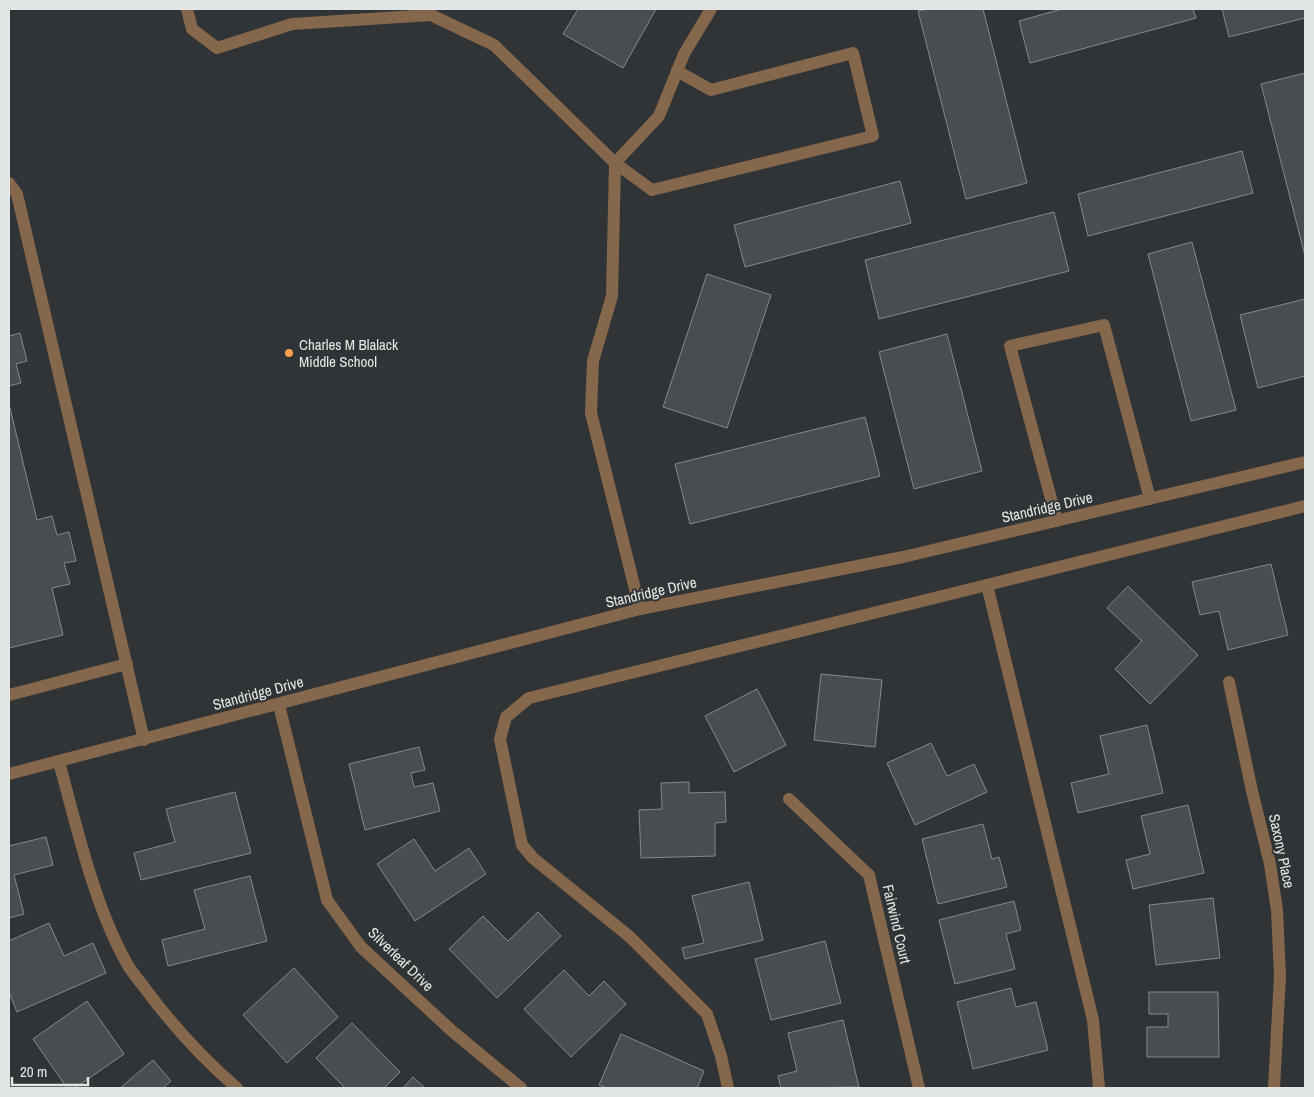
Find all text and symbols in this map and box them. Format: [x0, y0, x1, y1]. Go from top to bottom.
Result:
place label: Charles M Blalack Middle School [299, 334, 399, 372]
marker: Charles M Blalack Middle School [283, 347, 295, 359]
street label: Standridge Drive [999, 486, 1095, 528]
street label: Standridge Drive [603, 571, 699, 613]
street label: Standridge Drive [210, 671, 306, 715]
street label: Saxony Place [1264, 812, 1300, 890]
street label: Fairwind Court [878, 882, 916, 966]
street label: Silverleaf Drive [363, 922, 439, 996]
scale bar [12, 1054, 89, 1086]
text: 20 m [20, 1061, 47, 1082]

